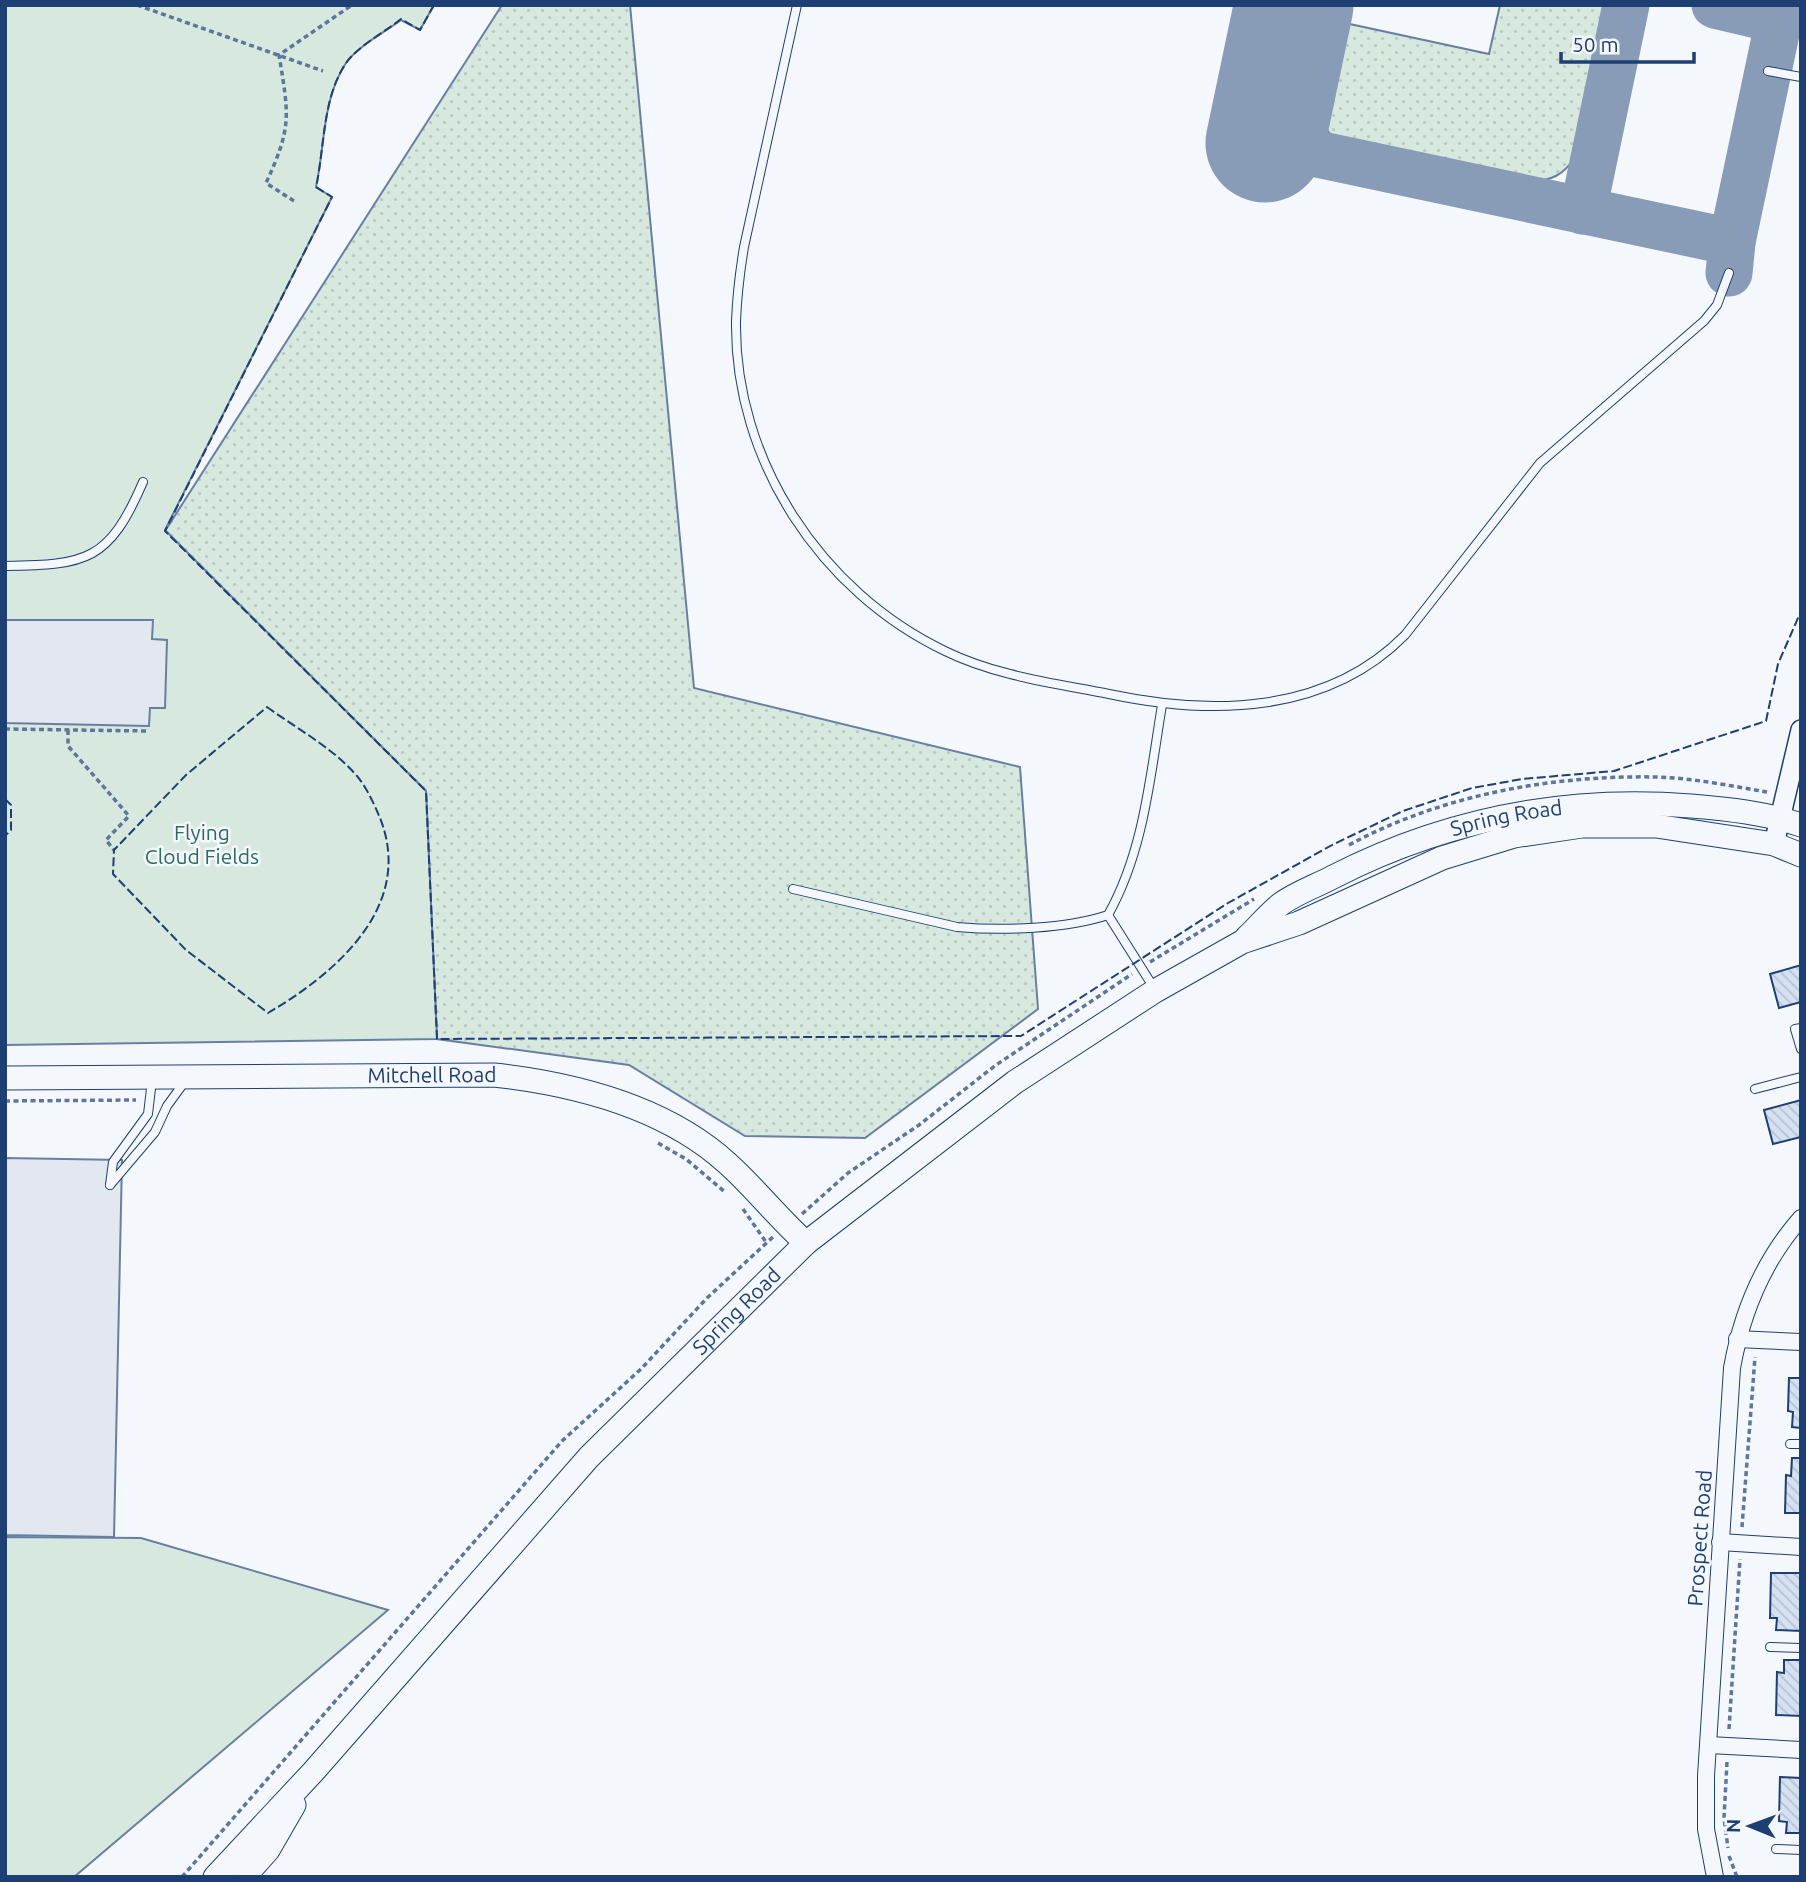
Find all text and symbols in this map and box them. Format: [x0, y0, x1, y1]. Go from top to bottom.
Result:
scale bar [1561, 21, 1694, 65]
text: 50 m [1572, 32, 1619, 56]
street label: Spring Road [1447, 795, 1563, 840]
park label: Flying Cloud Fields [145, 820, 259, 868]
street label: Mitchell Road [367, 1062, 497, 1087]
street label: Spring Road [687, 1262, 785, 1359]
street label: Prospect Road [1682, 1469, 1716, 1607]
north arrow [1715, 1791, 1785, 1861]
text: N [1722, 1818, 1744, 1833]

